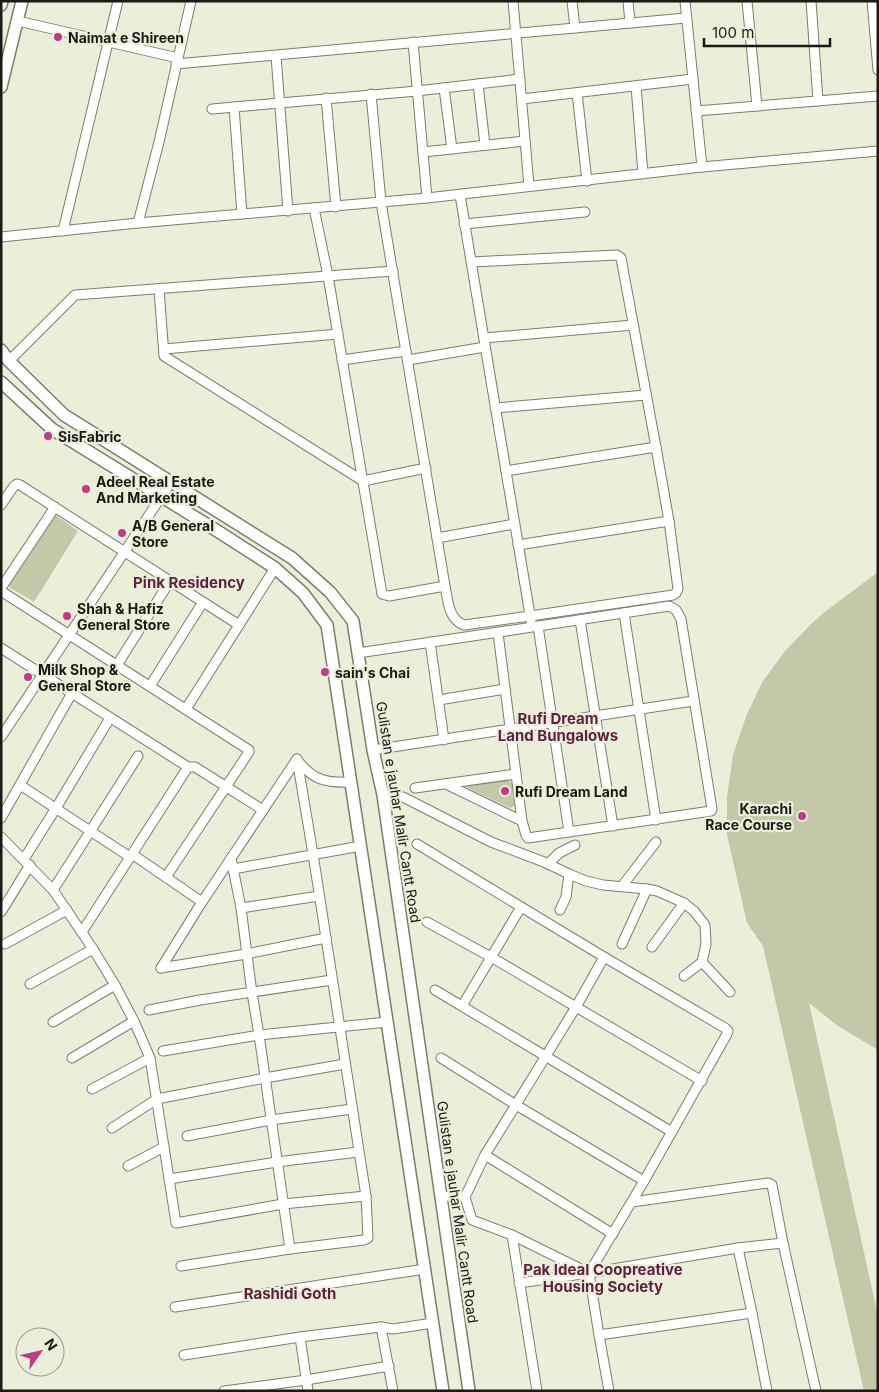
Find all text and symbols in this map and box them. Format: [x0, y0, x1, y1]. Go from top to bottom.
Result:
scale bar [704, 15, 830, 47]
text: 100 m [712, 23, 754, 42]
place label: Naimat e Shireen [68, 29, 184, 46]
marker: Naimat e Shireen [52, 31, 64, 43]
place label: SisFabric [58, 428, 122, 445]
marker: SisFabric [42, 430, 54, 442]
place label: Adeel Real Estate And Marketing [96, 473, 214, 506]
marker: Adeel Real Estate And Marketing [80, 483, 92, 495]
place label: A/B General Store [132, 517, 214, 550]
marker: A/B General Store [116, 527, 128, 539]
district label: Pink Residency [133, 573, 245, 592]
place label: Shah & Hafiz General Store [77, 600, 170, 633]
marker: Shah & Hafiz General Store [61, 610, 73, 622]
place label: Milk Shop & General Store [38, 661, 131, 694]
place label: sain's Chai [335, 664, 410, 681]
marker: sain's Chai [319, 666, 331, 678]
marker: Milk Shop & General Store [22, 671, 34, 683]
street label: Gulistan e jauhar Malir Cantt Road [373, 700, 425, 924]
district label: Rufi Dream Land Bungalows [498, 709, 618, 745]
place label: Rufi Dream Land [515, 783, 627, 800]
marker: Rufi Dream Land [499, 785, 511, 797]
place label: Karachi Race Course [705, 800, 792, 833]
marker: Karachi Race Course [796, 810, 808, 822]
street label: Gulistan e jauhar Malir Cantt Road [434, 1100, 482, 1324]
district label: Pak Ideal Coopreative Housing Society [523, 1260, 683, 1296]
district label: Rashidi Goth [244, 1284, 336, 1303]
north arrow [15, 1327, 65, 1377]
text: N [41, 1335, 61, 1354]

